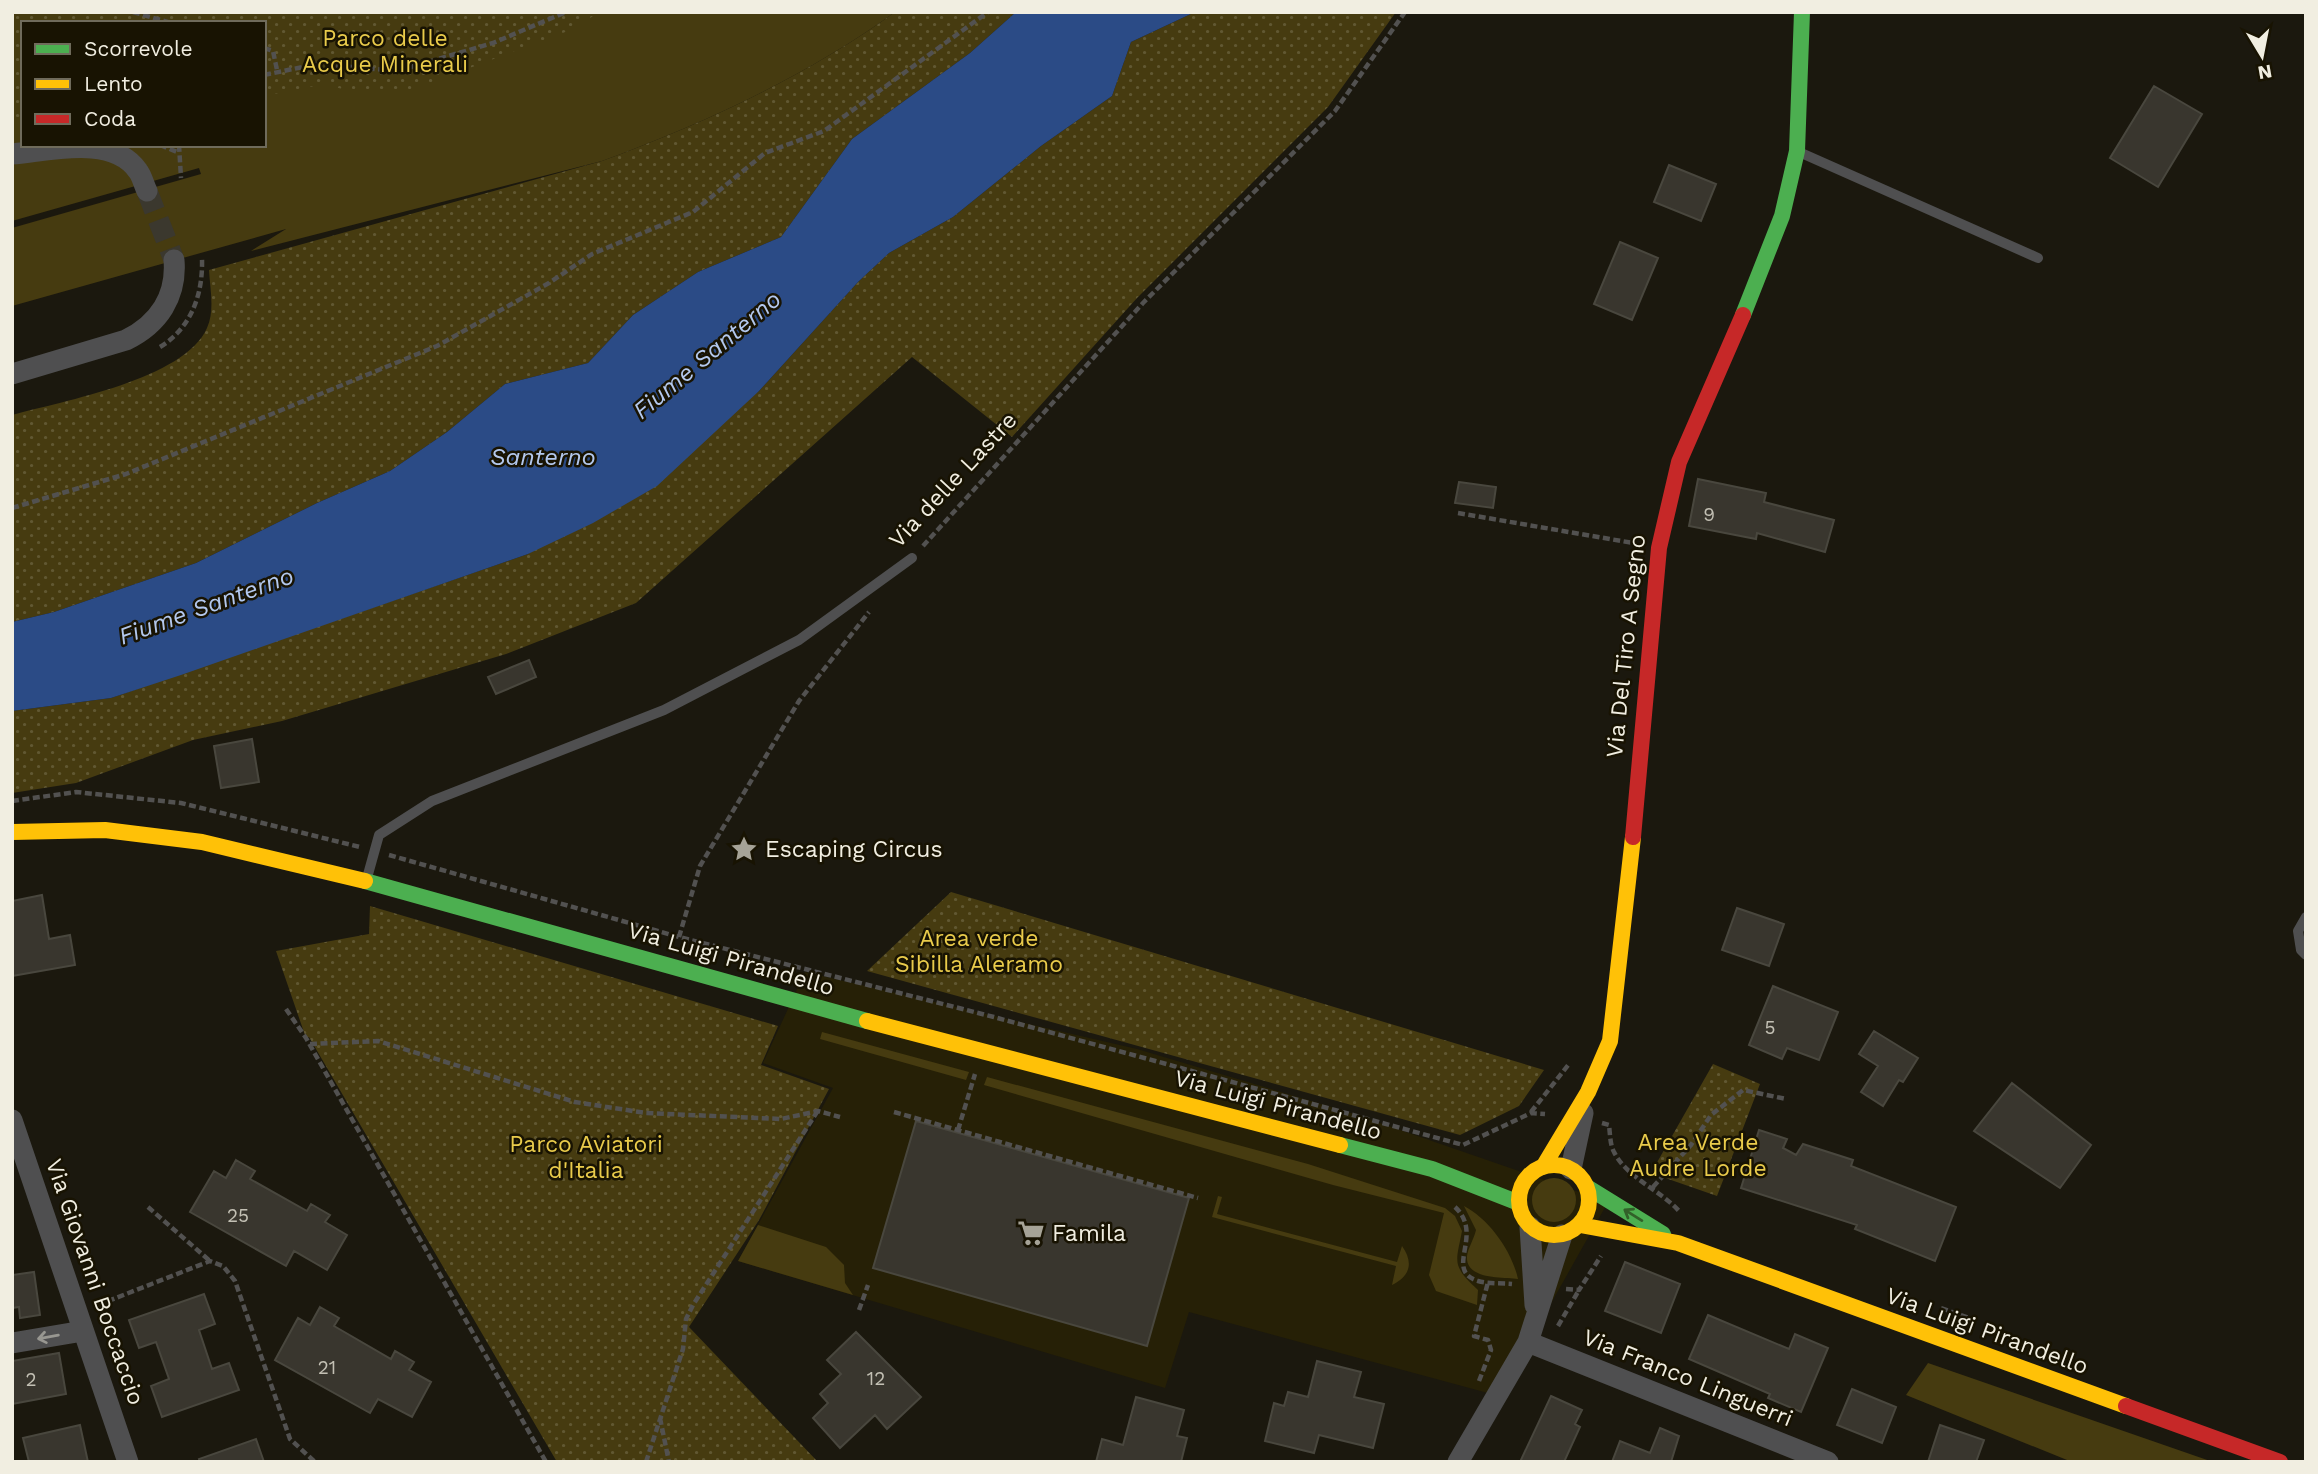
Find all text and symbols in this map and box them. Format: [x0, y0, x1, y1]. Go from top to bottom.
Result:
legend [21, 21, 266, 147]
north arrow [2227, 21, 2297, 91]
park label: Parco delle Acque Minerali [302, 25, 468, 78]
text: Scorrevole [84, 36, 193, 61]
text: N [2256, 60, 2274, 85]
text: Lento [84, 71, 143, 96]
text: Coda [84, 106, 136, 131]
water label: Fiume Santerno [627, 285, 787, 425]
street label: Via delle Lastre [883, 407, 1023, 553]
water label: Santerno [490, 443, 596, 471]
house number: 9 [1703, 503, 1715, 526]
street label: Via Del Tiro A Segno [1601, 533, 1651, 759]
water label: Fiume Santerno [115, 561, 297, 651]
place icon: Escaping Circus [729, 834, 759, 864]
place label: Escaping Circus [765, 836, 943, 863]
street label: Via Luigi Pirandello [625, 917, 837, 1001]
park label: Area verde Sibilla Aleramo [895, 925, 1063, 978]
house number: 5 [1764, 1016, 1776, 1039]
street label: Via Luigi Pirandello [1171, 1064, 1385, 1146]
park label: Area Verde Audre Lorde [1629, 1129, 1767, 1182]
park label: Parco Aviatori d'Italia [509, 1131, 663, 1184]
street label: Via Giovanni Boccaccio [40, 1155, 150, 1409]
house number: 25 [227, 1204, 249, 1227]
one-way arrow [1623, 1208, 1643, 1222]
supermarket icon: Famila [1016, 1218, 1046, 1248]
place label: Famila [1052, 1220, 1126, 1247]
street label: Via Luigi Pirandello [1882, 1282, 2092, 1380]
street label: Via Franco Linguerri [1579, 1324, 1797, 1432]
one-way arrow [37, 1331, 60, 1344]
house number: 21 [318, 1356, 336, 1379]
house number: 12 [867, 1367, 885, 1390]
house number: 2 [25, 1368, 37, 1391]

